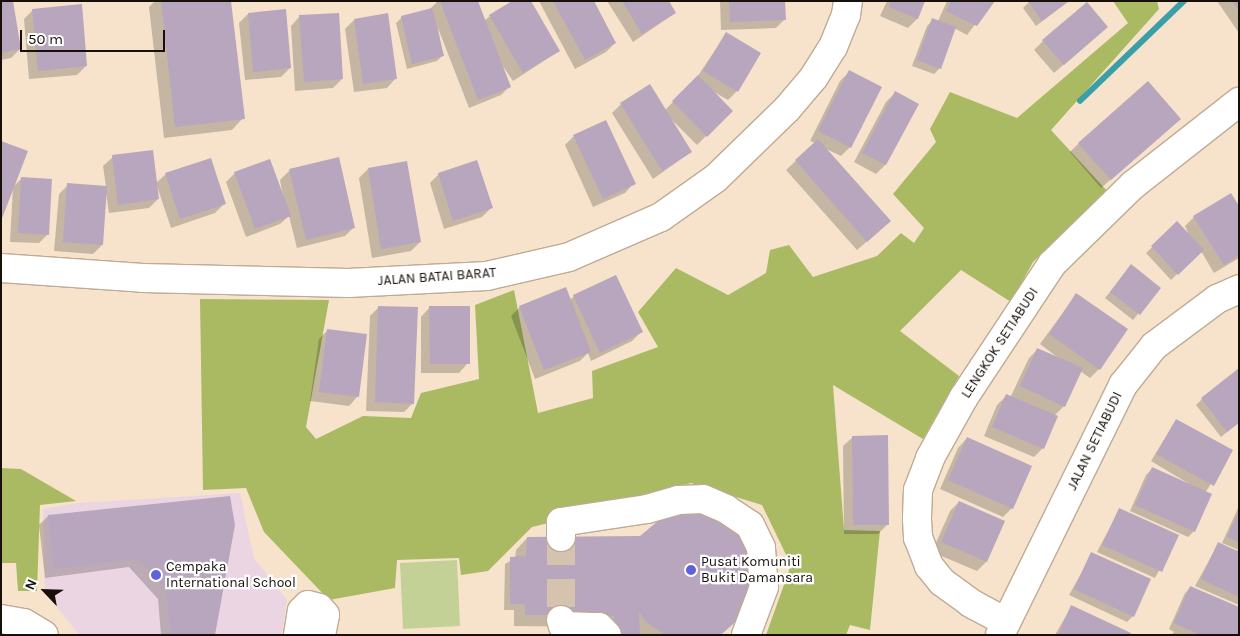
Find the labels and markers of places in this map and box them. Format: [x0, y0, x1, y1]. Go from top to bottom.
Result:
place label: Pusat Komuniti Bukit Damansara [701, 554, 813, 586]
place label: Cempaka International School [166, 559, 296, 592]
marker: Pusat Komuniti Bukit Damansara [685, 564, 697, 576]
marker: Cempaka International School [150, 569, 162, 581]

